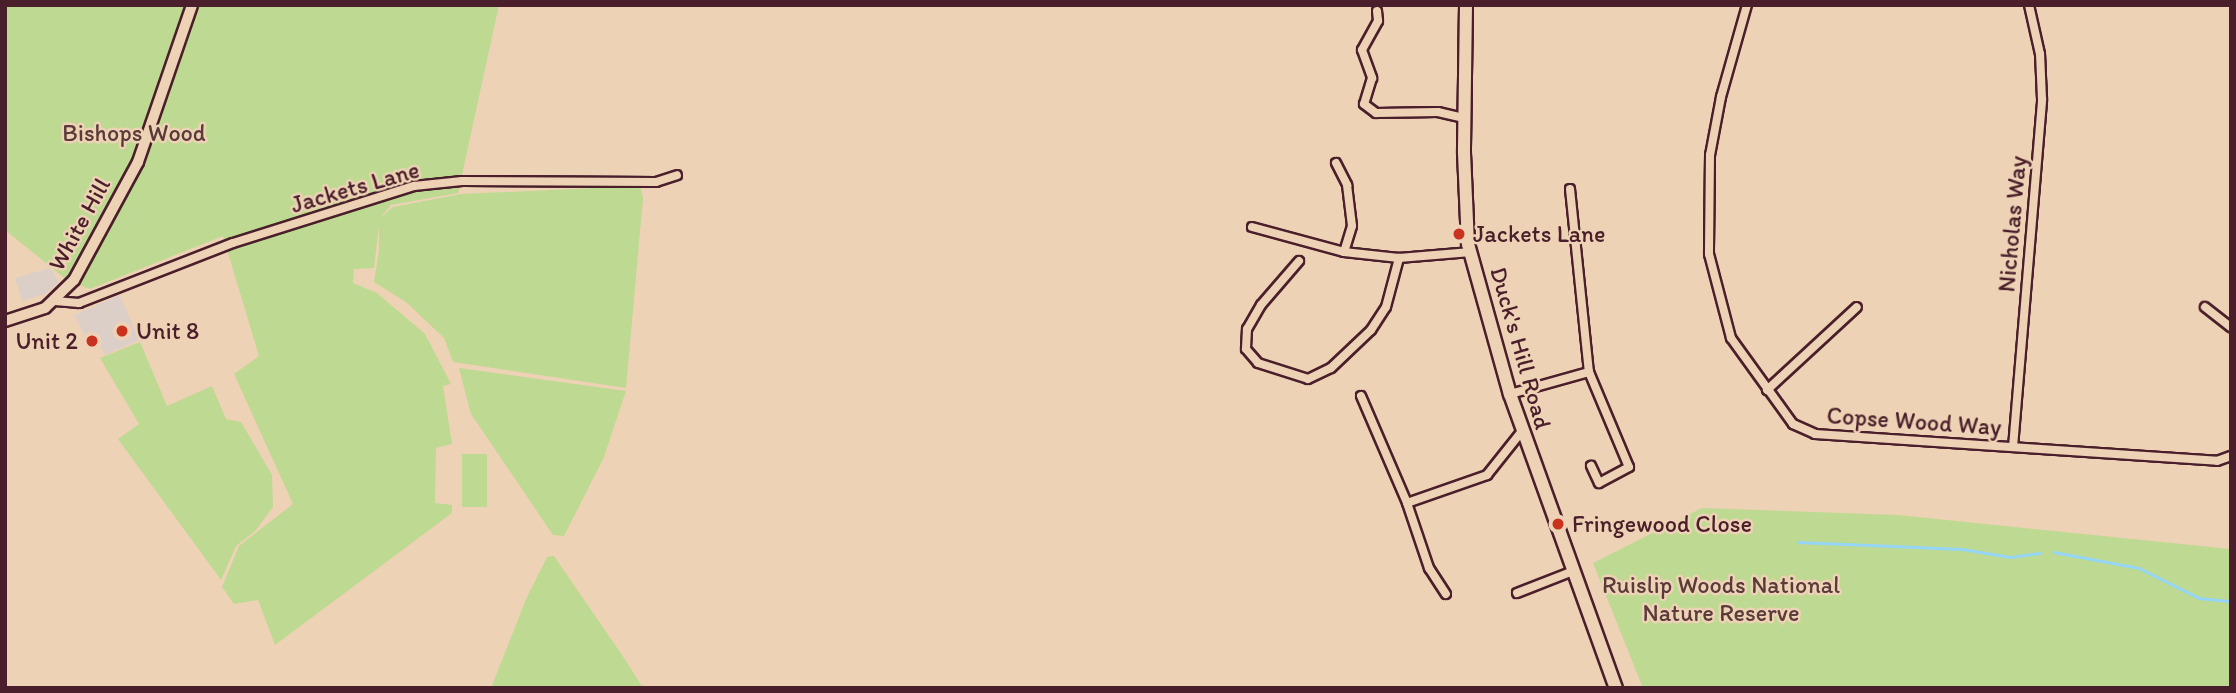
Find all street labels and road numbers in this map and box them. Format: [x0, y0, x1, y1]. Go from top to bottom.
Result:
street label: Jackets Lane [287, 155, 423, 219]
street label: Nicholas Way [1992, 155, 2032, 293]
street label: White Hill [42, 173, 116, 275]
street label: Duck's Hill Road [1484, 264, 1558, 432]
street label: Copse Wood Way [1826, 401, 2002, 441]

